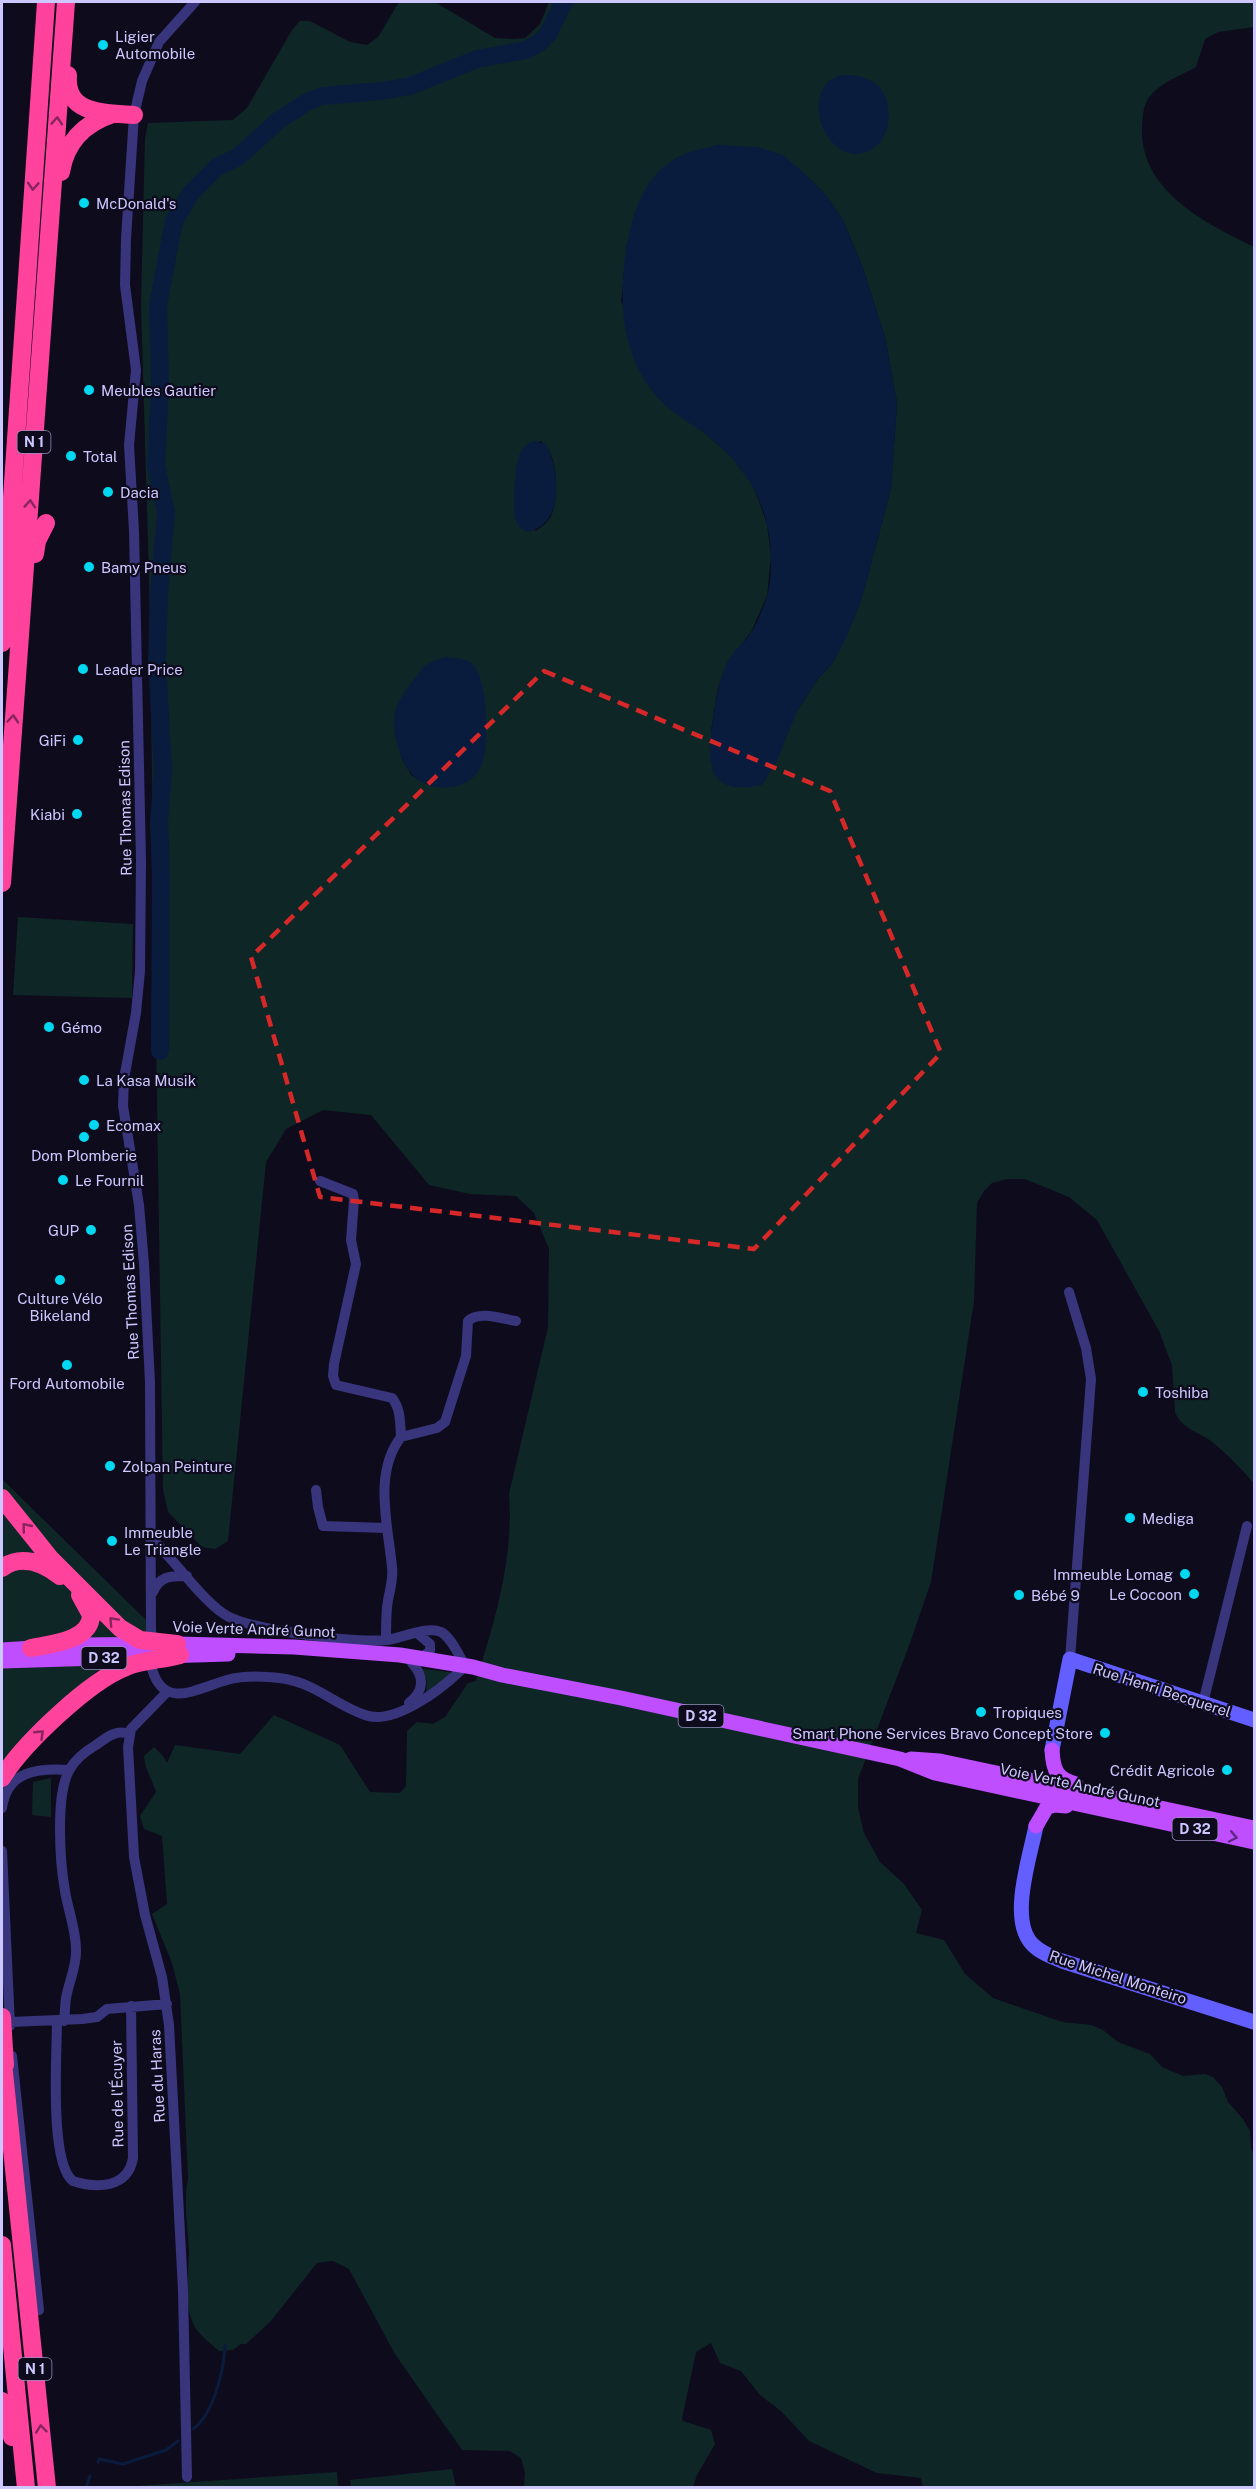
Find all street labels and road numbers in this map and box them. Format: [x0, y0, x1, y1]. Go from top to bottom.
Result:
road number: N 1 [18, 431, 51, 453]
street label: Rue Thomas Edison [115, 740, 135, 876]
street label: Rue Thomas Edison [118, 1224, 142, 1360]
street label: Voie Verte André Gunot [172, 1618, 336, 1640]
road number: D 32 [82, 1647, 126, 1669]
street label: Rue Henri Becquerel [1091, 1660, 1233, 1720]
road number: D 32 [678, 1705, 724, 1727]
street label: Voie Verte André Gunot [998, 1760, 1162, 1810]
road number: D 32 [1172, 1818, 1218, 1840]
street label: Rue Michel Monteiro [1047, 1947, 1189, 2007]
street label: Rue du Haras [146, 2029, 168, 2123]
street label: Rue de l'Écuyer [108, 2040, 126, 2148]
road number: N 1 [18, 2358, 51, 2380]

